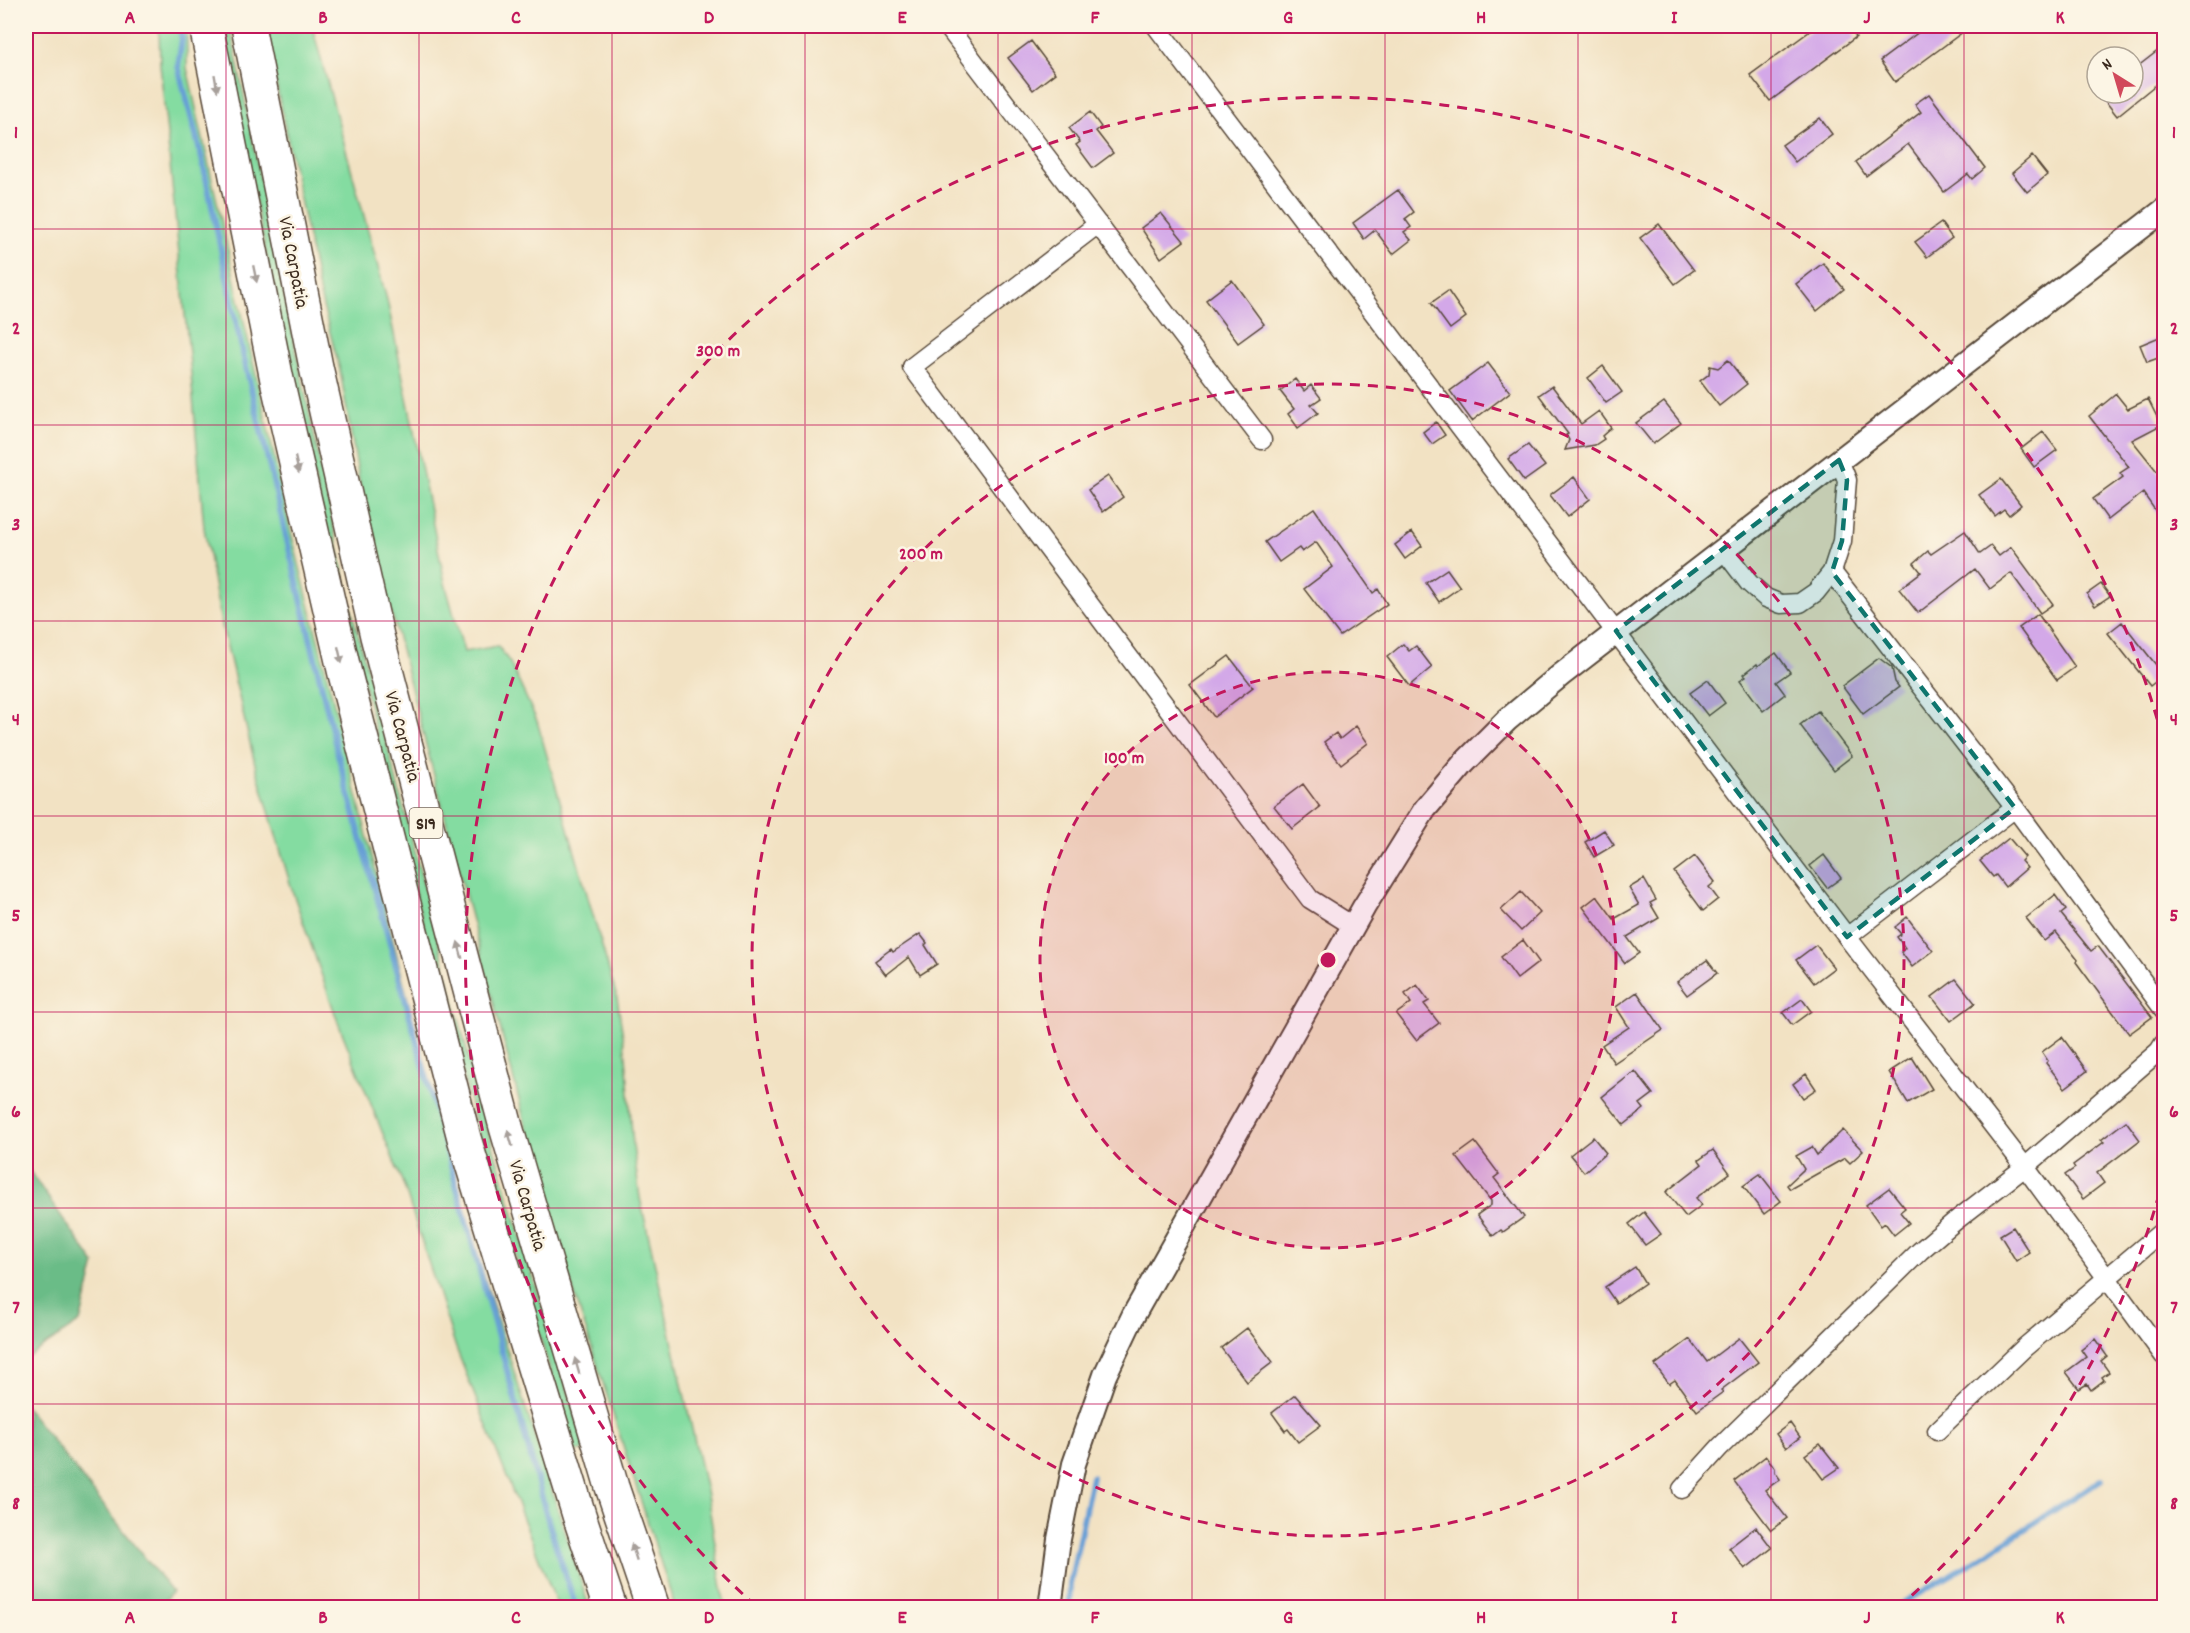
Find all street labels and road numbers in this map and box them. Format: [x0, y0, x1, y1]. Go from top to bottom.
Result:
street label: Via Carpatia [269, 214, 315, 311]
street label: Via Carpatia [376, 688, 427, 786]
road number: S19 [410, 808, 442, 838]
street label: Via Carpatia [500, 1157, 553, 1255]

